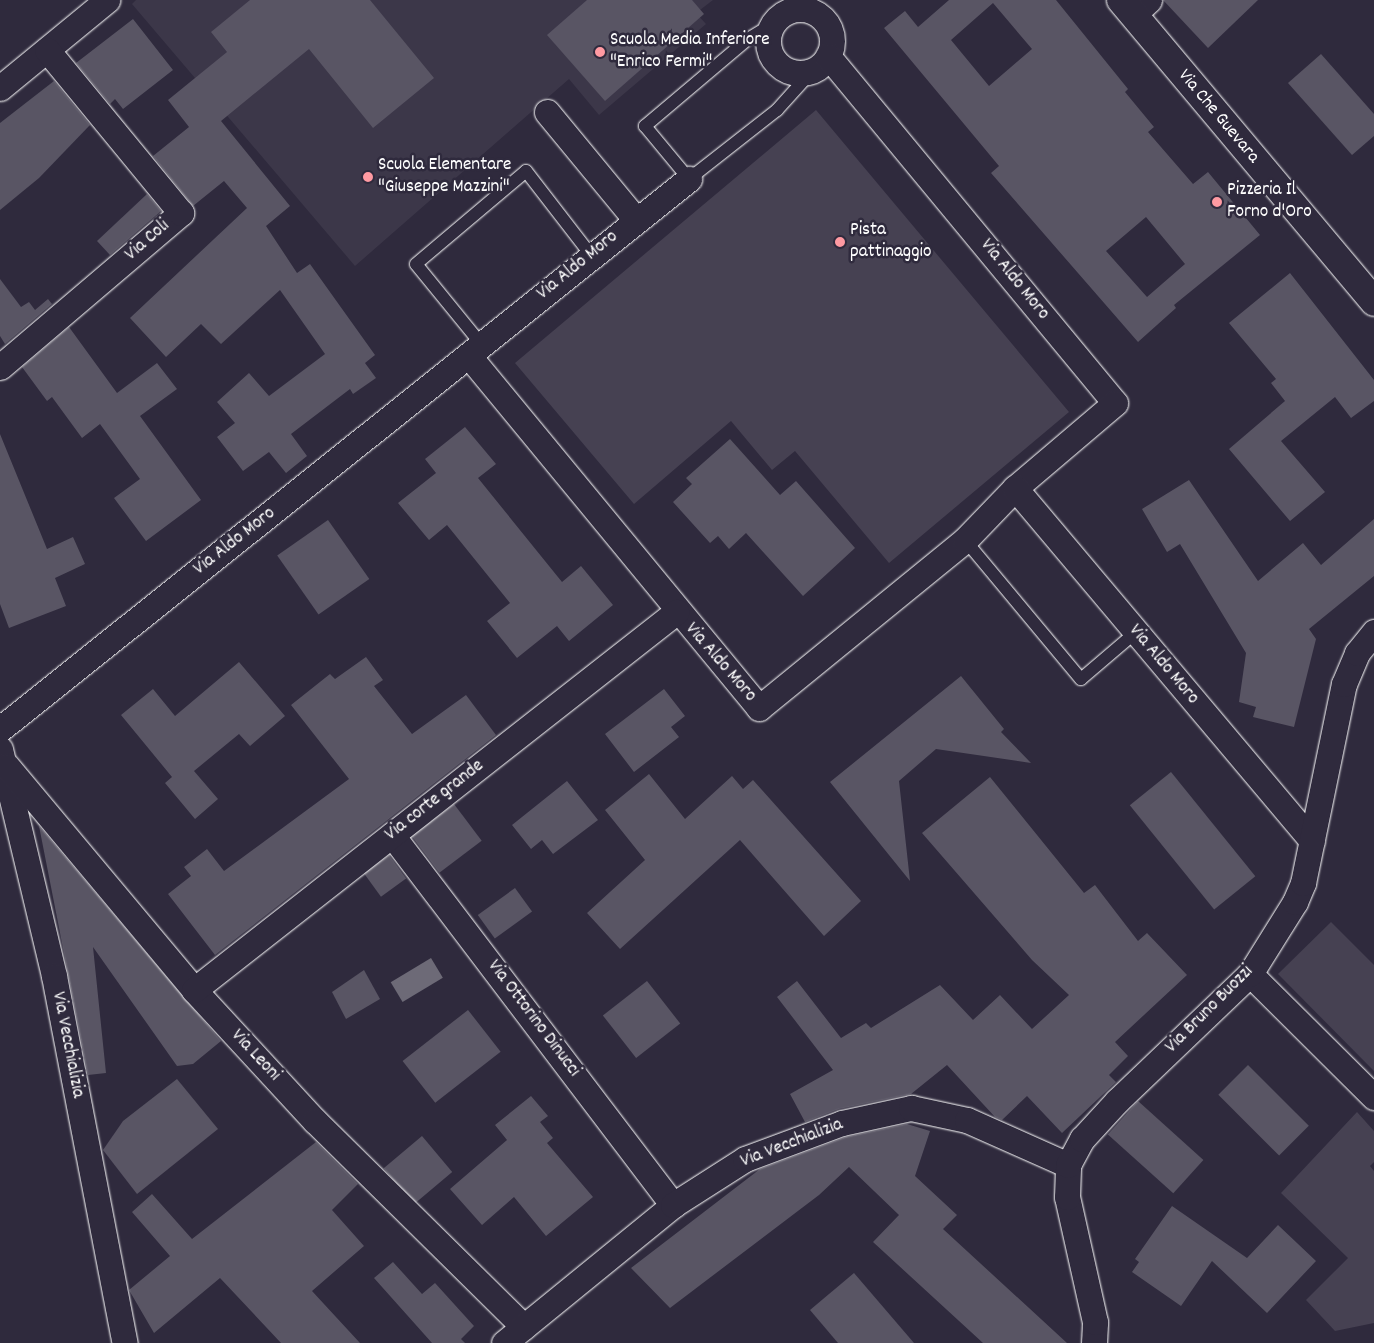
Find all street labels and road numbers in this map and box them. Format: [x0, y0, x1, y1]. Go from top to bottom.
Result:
street label: Via Che Guevara [1172, 65, 1264, 169]
street label: Via Coli [121, 215, 175, 267]
street label: Via Aldo Moro [533, 226, 623, 306]
street label: Via Aldo Moro [974, 235, 1054, 325]
street label: Via Aldo Moro [190, 503, 280, 581]
street label: Via Aldo Moro [679, 619, 761, 707]
street label: Via Aldo Moro [1123, 620, 1203, 710]
street label: Via corte grande [381, 755, 489, 847]
street label: Via Ottorino Dinucci [482, 956, 584, 1082]
street label: Via Bruno Buozzi [1161, 961, 1259, 1059]
street label: Via Vecchializia [46, 990, 88, 1100]
street label: Via Leoni [225, 1025, 285, 1087]
street label: Via Vecchializia [738, 1114, 846, 1174]

